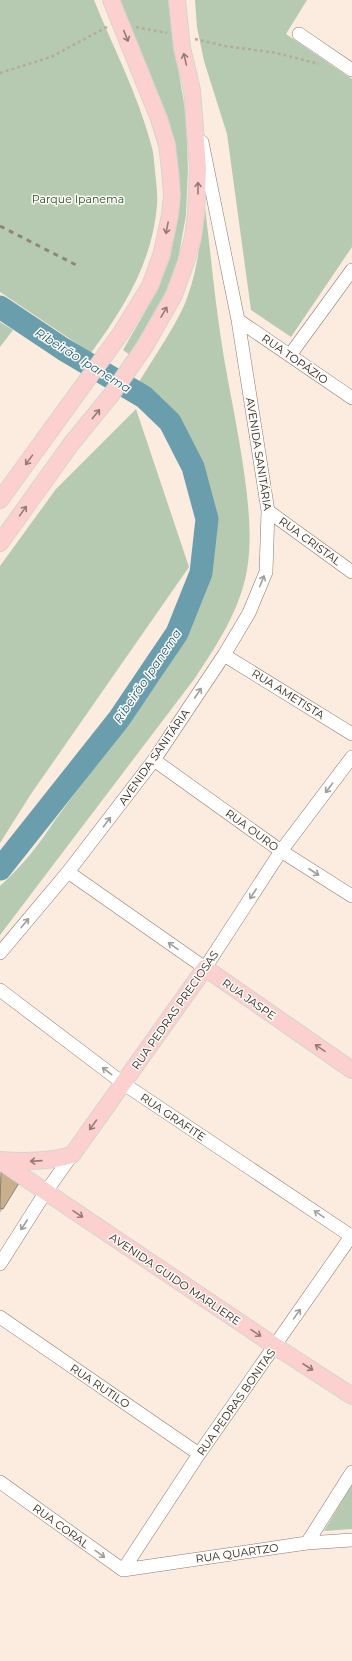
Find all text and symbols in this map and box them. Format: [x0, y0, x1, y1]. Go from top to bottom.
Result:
one-way arrow [122, 30, 130, 42]
one-way arrow [180, 53, 188, 66]
one-way arrow [194, 182, 202, 195]
park label: Parque Ipanema [32, 192, 124, 206]
one-way arrow [163, 221, 171, 234]
one-way arrow [161, 307, 169, 319]
water label: Ribeirão Ipanema [32, 324, 134, 396]
street label: RUA TOPÁZIO [259, 331, 331, 387]
street label: AVENIDA SANITÁRIA [243, 396, 275, 512]
one-way arrow [91, 408, 100, 419]
one-way arrow [25, 454, 33, 465]
one-way arrow [19, 506, 27, 517]
street label: RUA CRISTAL [276, 514, 344, 569]
one-way arrow [259, 575, 267, 587]
water label: Ribeirão Ipanema [110, 626, 184, 726]
street label: RUA AMETISTA [249, 666, 327, 722]
one-way arrow [195, 687, 203, 699]
street label: AVENIDA SANITÁRIA [115, 706, 193, 808]
one-way arrow [324, 783, 333, 794]
street label: RUA OURO [223, 806, 281, 854]
one-way arrow [102, 816, 111, 827]
one-way arrow [308, 868, 319, 876]
one-way arrow [249, 888, 257, 900]
one-way arrow [21, 918, 30, 928]
one-way arrow [168, 942, 179, 950]
street label: RUA PEDRAS PRECIOSAS [129, 948, 222, 1072]
street label: RUA JASPE [219, 975, 279, 1023]
one-way arrow [315, 1044, 326, 1052]
one-way arrow [101, 1067, 112, 1075]
street label: RUA GRAFITE [138, 1090, 208, 1144]
one-way arrow [89, 1120, 97, 1131]
one-way arrow [30, 1158, 43, 1165]
one-way arrow [72, 1210, 83, 1218]
one-way arrow [314, 1210, 325, 1218]
one-way arrow [20, 1220, 29, 1231]
street label: AVENIDA GUIDO MARLIERE [107, 1230, 243, 1328]
one-way arrow [293, 1309, 301, 1320]
one-way arrow [250, 1329, 261, 1337]
street label: RUA PEDRAS BONITAS [194, 1346, 278, 1458]
street label: RUA RUTILO [67, 1361, 133, 1411]
one-way arrow [302, 1363, 313, 1371]
street label: RUA CORAL [30, 1501, 92, 1551]
street label: RUA QUARTZO [195, 1540, 279, 1566]
one-way arrow [94, 1549, 105, 1558]

